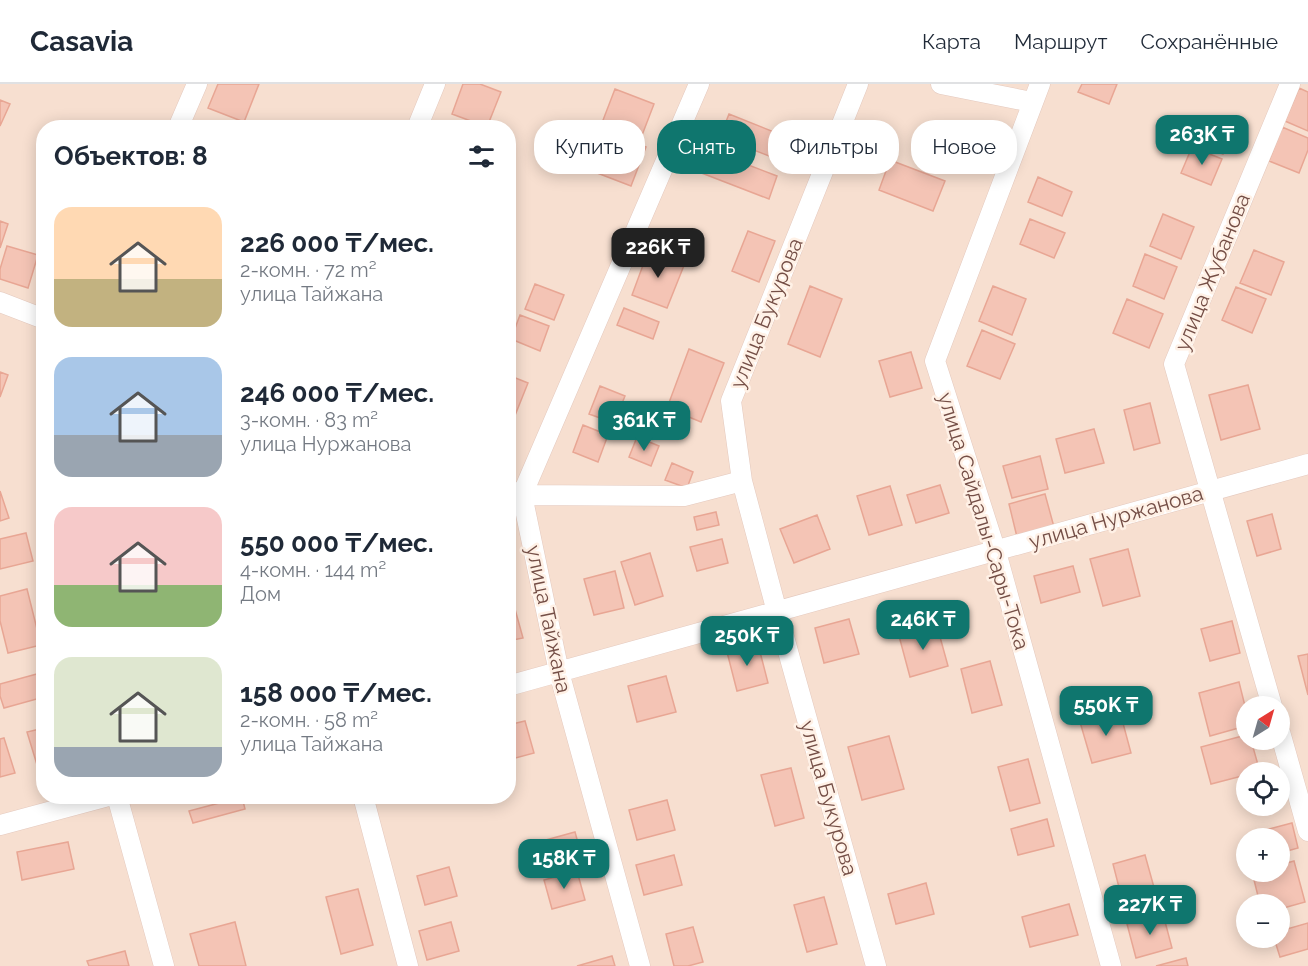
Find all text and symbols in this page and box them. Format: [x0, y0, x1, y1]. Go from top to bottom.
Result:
text: Casavia [30, 25, 133, 58]
text: Карта [922, 29, 981, 54]
text: Маршрут [1014, 29, 1107, 54]
text: Сохранённые [1140, 29, 1278, 54]
pin: 263K ₸ [1153, 115, 1251, 166]
chip: Купить [534, 120, 645, 174]
chip: Снять [657, 120, 756, 174]
chip: Фильтры [768, 120, 899, 174]
chip: Новое [911, 120, 1017, 174]
text: 263K ₸ [1170, 122, 1234, 146]
icon: filters [465, 140, 498, 173]
text: Объектов: 8 [54, 141, 208, 171]
street label: улица Жубанова [1169, 190, 1255, 354]
text: 226 000 ₸/мес. [240, 228, 434, 258]
pin: 226K ₸ [609, 228, 707, 279]
icon: home [102, 231, 174, 303]
street label: улица Букурова [724, 234, 808, 392]
text: 226K ₸ [625, 235, 691, 259]
text: 2-комн. · 72 m² [240, 258, 376, 282]
text: улица Тайжана [240, 282, 383, 306]
text: 246 000 ₸/мес. [240, 378, 434, 408]
icon: home [102, 381, 174, 453]
street label: улица Сайдалы-Сары-Тока [933, 389, 1035, 653]
pin: 361K ₸ [595, 401, 693, 452]
text: 3-комн. · 83 m² [240, 408, 378, 432]
text: 361K ₸ [612, 408, 676, 432]
text: улица Нуржанова [240, 432, 411, 456]
street label: улица Нуржанова [1026, 480, 1206, 554]
text: 550 000 ₸/мес. [240, 528, 434, 558]
icon: home [102, 531, 174, 603]
street label: улица Тайжана [521, 543, 577, 695]
text: 4-комн. · 144 m² [240, 558, 386, 582]
text: Дом [240, 582, 281, 606]
pin: 246K ₸ [874, 600, 972, 651]
text: 246K ₸ [890, 607, 956, 631]
pin: 250K ₸ [698, 616, 796, 667]
text: 250K ₸ [715, 623, 779, 647]
text: 158 000 ₸/мес. [240, 678, 432, 708]
icon: home [102, 681, 174, 753]
pin: 550K ₸ [1057, 686, 1155, 737]
text: 550K ₸ [1074, 693, 1138, 717]
north arrow [1236, 696, 1290, 750]
map controls [1236, 696, 1290, 948]
text: 2-комн. · 58 m² [240, 708, 378, 732]
street label: улица Букурова [795, 718, 863, 878]
text: улица Тайжана [240, 732, 383, 756]
button: locate [1236, 762, 1290, 816]
button: + [1236, 828, 1290, 882]
pin: 158K ₸ [515, 839, 613, 890]
text: 158K ₸ [532, 846, 596, 870]
pin: 227K ₸ [1101, 885, 1199, 936]
text: 227K ₸ [1118, 892, 1182, 916]
button: − [1236, 894, 1290, 948]

